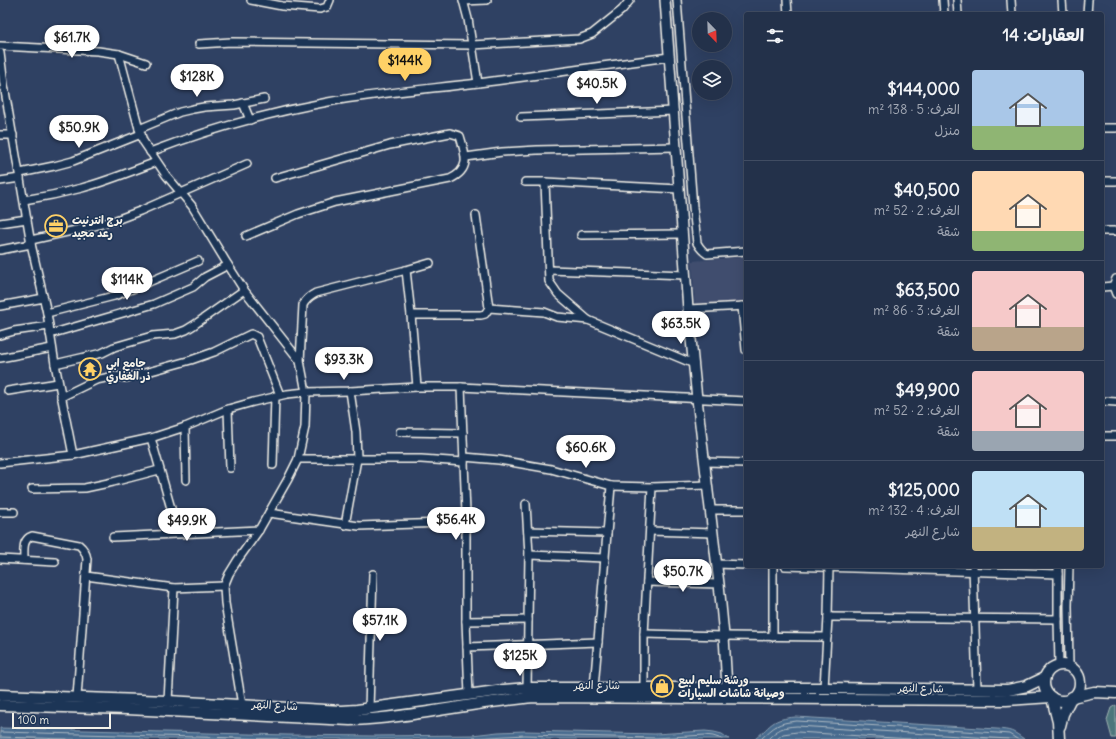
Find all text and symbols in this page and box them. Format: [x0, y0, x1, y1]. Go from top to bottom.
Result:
north arrow [692, 12, 732, 52]
map controls [692, 12, 732, 100]
text: العقارات: 14 [1003, 24, 1084, 46]
pin: $61.7K [39, 25, 105, 59]
icon: filters [764, 25, 786, 47]
text: $61.7K [54, 29, 90, 46]
pin: $144K [377, 48, 433, 82]
text: $144K [387, 52, 423, 69]
button: layers [692, 60, 732, 100]
pin: $128K [169, 64, 225, 98]
text: $128K [180, 68, 214, 85]
pin: $40.5K [564, 71, 630, 105]
text: $40.5K [576, 75, 618, 92]
text: $144,000 [887, 78, 960, 100]
icon: home [1004, 86, 1052, 134]
text: الغرف: 5 · 138 m² [868, 101, 960, 118]
pin: $50.9K [46, 115, 112, 149]
text: $50.9K [58, 119, 100, 136]
text: منزل [934, 122, 960, 139]
text: $40,500 [894, 179, 960, 201]
icon: home [1004, 187, 1052, 235]
text: الغرف: 2 · 52 m² [874, 202, 960, 219]
office icon: برج انترنيت رعد مجيد [43, 213, 69, 239]
place label: برج انترنيت رعد مجيد [72, 213, 123, 240]
text: شقة [937, 223, 960, 240]
pin: $114K [99, 267, 155, 301]
text: $114K [111, 271, 143, 288]
text: $63,500 [895, 279, 960, 301]
icon: home [1004, 287, 1052, 335]
text: الغرف: 3 · 86 m² [873, 302, 960, 319]
pin: $63.5K [648, 311, 714, 345]
text: $63.5K [661, 315, 701, 332]
text: شقة [937, 323, 960, 340]
pin: $93.3K [311, 347, 377, 381]
text: $93.3K [324, 351, 364, 368]
temple icon: جامع ابي ذر الغفاري [77, 356, 103, 382]
place label: جامع ابي ذر الغفاري [106, 356, 151, 385]
text: $49,900 [896, 379, 960, 401]
icon: home [1004, 387, 1052, 435]
text: الغرف: 2 · 52 m² [874, 402, 960, 419]
text: شقة [937, 423, 960, 440]
pin: $60.6K [553, 435, 619, 469]
text: $60.6K [565, 439, 607, 456]
text: $125,000 [888, 479, 960, 501]
icon: home [1004, 487, 1052, 535]
text: الغرف: 4 · 132 m² [868, 502, 960, 519]
pin: $56.4K [423, 507, 489, 541]
pin: $49.9K [154, 508, 220, 542]
text: $56.4K [436, 511, 476, 528]
text: $49.9K [167, 512, 207, 529]
text: شارع النهر [906, 523, 960, 540]
pin: $50.7K [650, 559, 716, 593]
text: $50.7K [663, 563, 703, 580]
pin: $57.1K [347, 608, 413, 642]
text: $57.1K [362, 612, 398, 629]
pin: $125K [492, 643, 548, 677]
text: $125K [503, 647, 537, 664]
shop icon: ورشة سليم لبيع وصيانة شاشات السيارات [649, 673, 675, 699]
place label: ورشة سليم لبيع وصيانة شاشات السيارات [678, 673, 785, 700]
street label: شارع النهر [573, 678, 620, 694]
street label: شارع النهر [897, 681, 944, 697]
street label: شارع النهر [251, 697, 298, 715]
scale bar [12, 711, 111, 730]
text: 100 m [18, 713, 49, 727]

